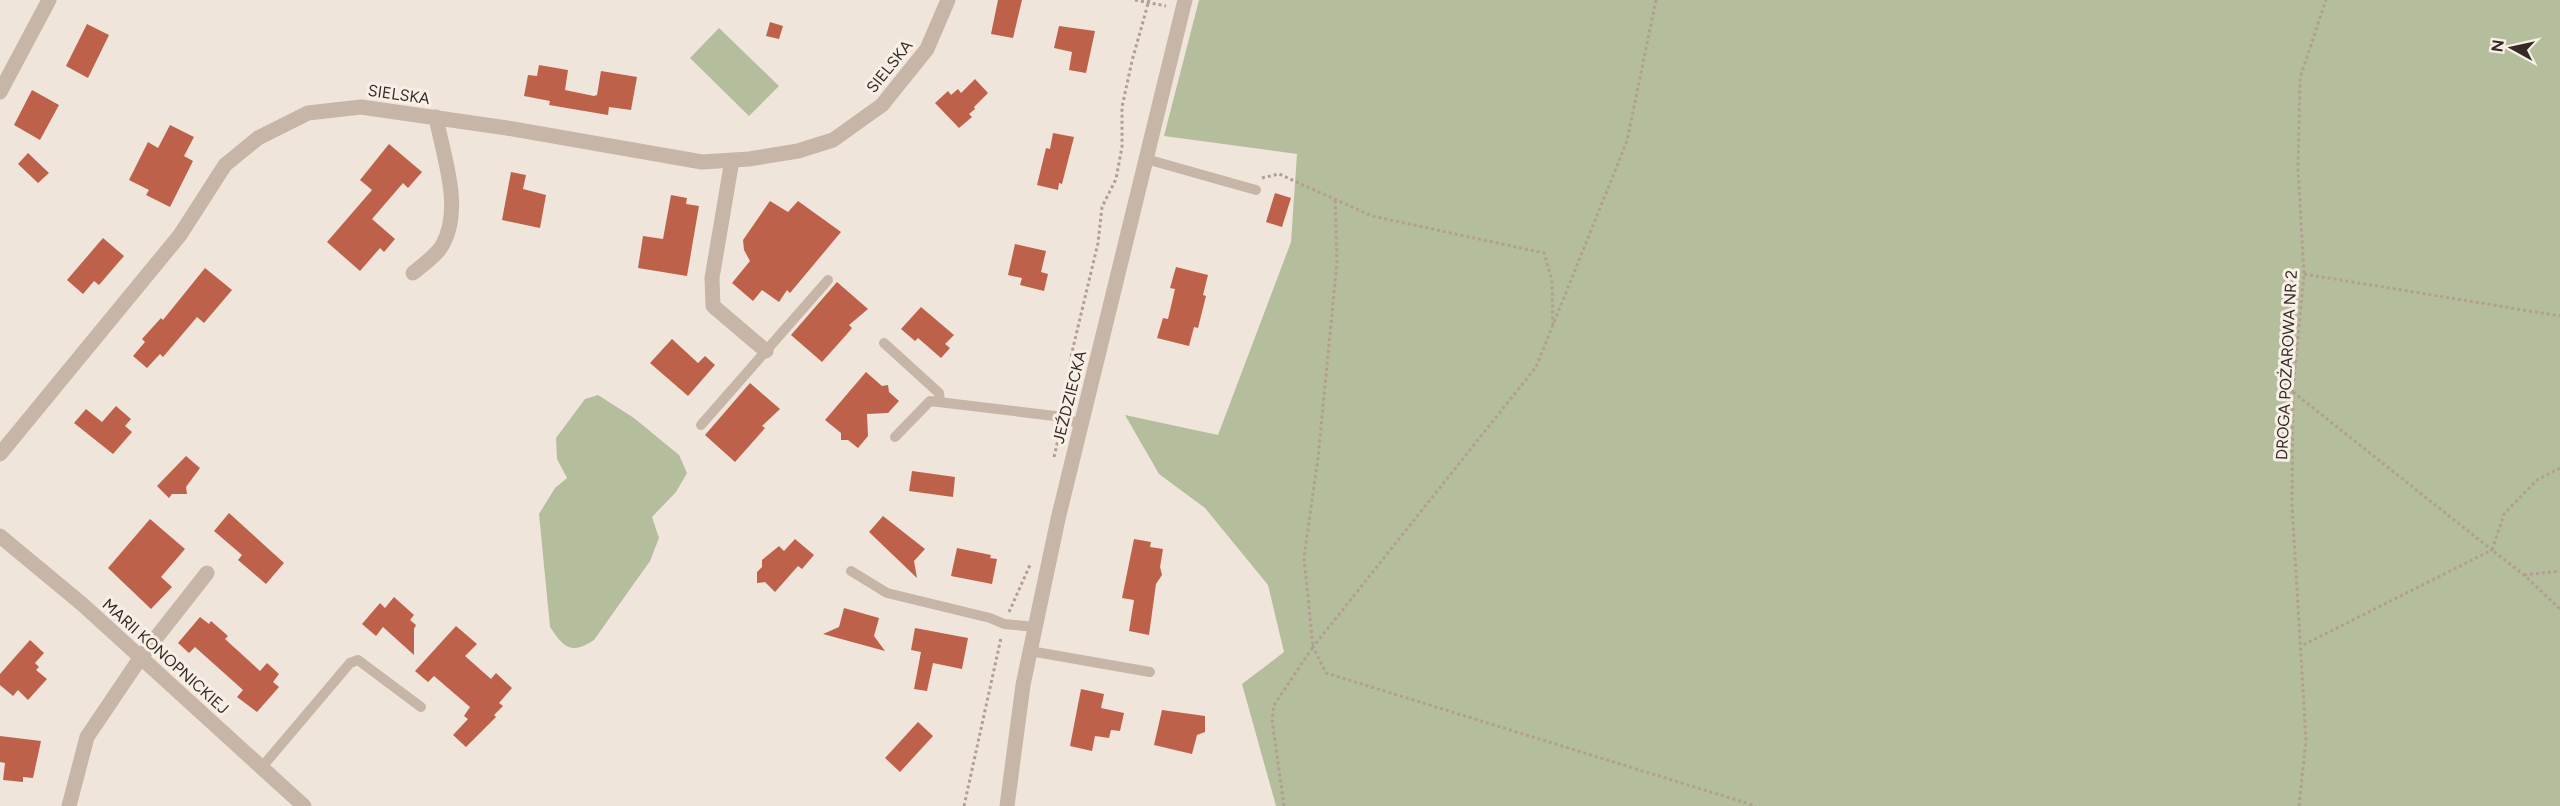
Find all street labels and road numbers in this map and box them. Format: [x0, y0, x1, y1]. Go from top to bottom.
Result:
street label: SIELSKA [862, 36, 916, 97]
street label: SIELSKA [367, 81, 431, 108]
street label: DROGA POŻAROWA NR 2 [2272, 270, 2301, 461]
street label: JEŹDZIECKA [1049, 348, 1090, 446]
street label: MARII KONOPNICKIEJ [99, 595, 233, 718]

